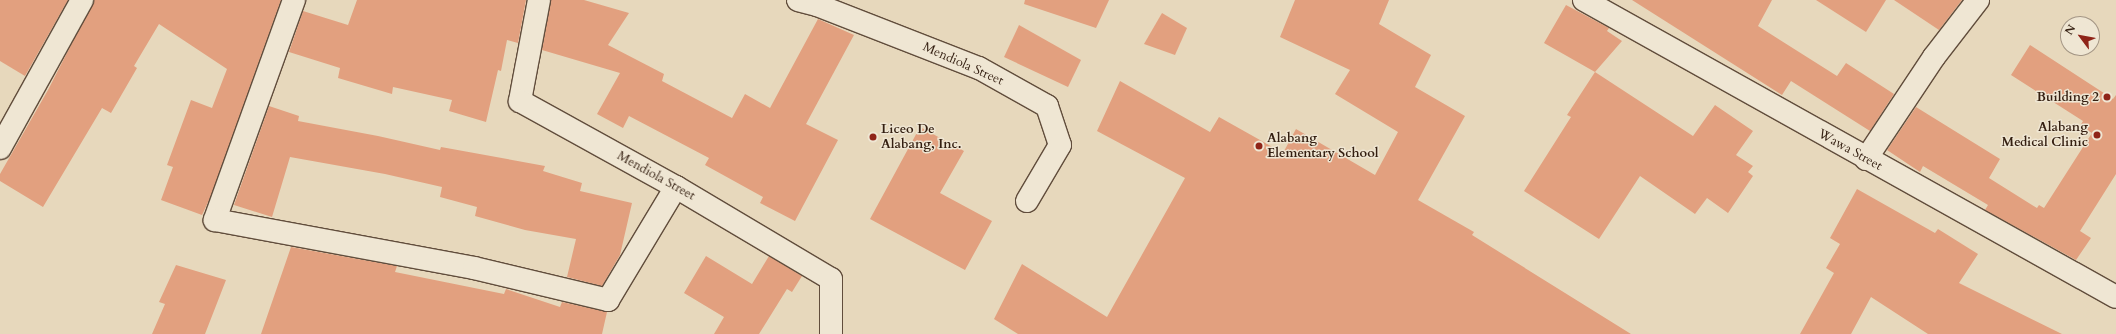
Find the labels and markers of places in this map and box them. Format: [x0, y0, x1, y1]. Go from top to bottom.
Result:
place label: Building 2 [2037, 89, 2099, 105]
marker: Building 2 [2102, 92, 2112, 102]
place label: Alabang Medical Clinic [2002, 120, 2088, 151]
place label: Liceo De Alabang, Inc. [881, 122, 962, 153]
marker: Alabang Medical Clinic [2091, 129, 2103, 141]
place label: Alabang Elementary School [1267, 131, 1379, 162]
marker: Liceo De Alabang, Inc. [868, 132, 878, 142]
marker: Alabang Elementary School [1254, 141, 1264, 151]

